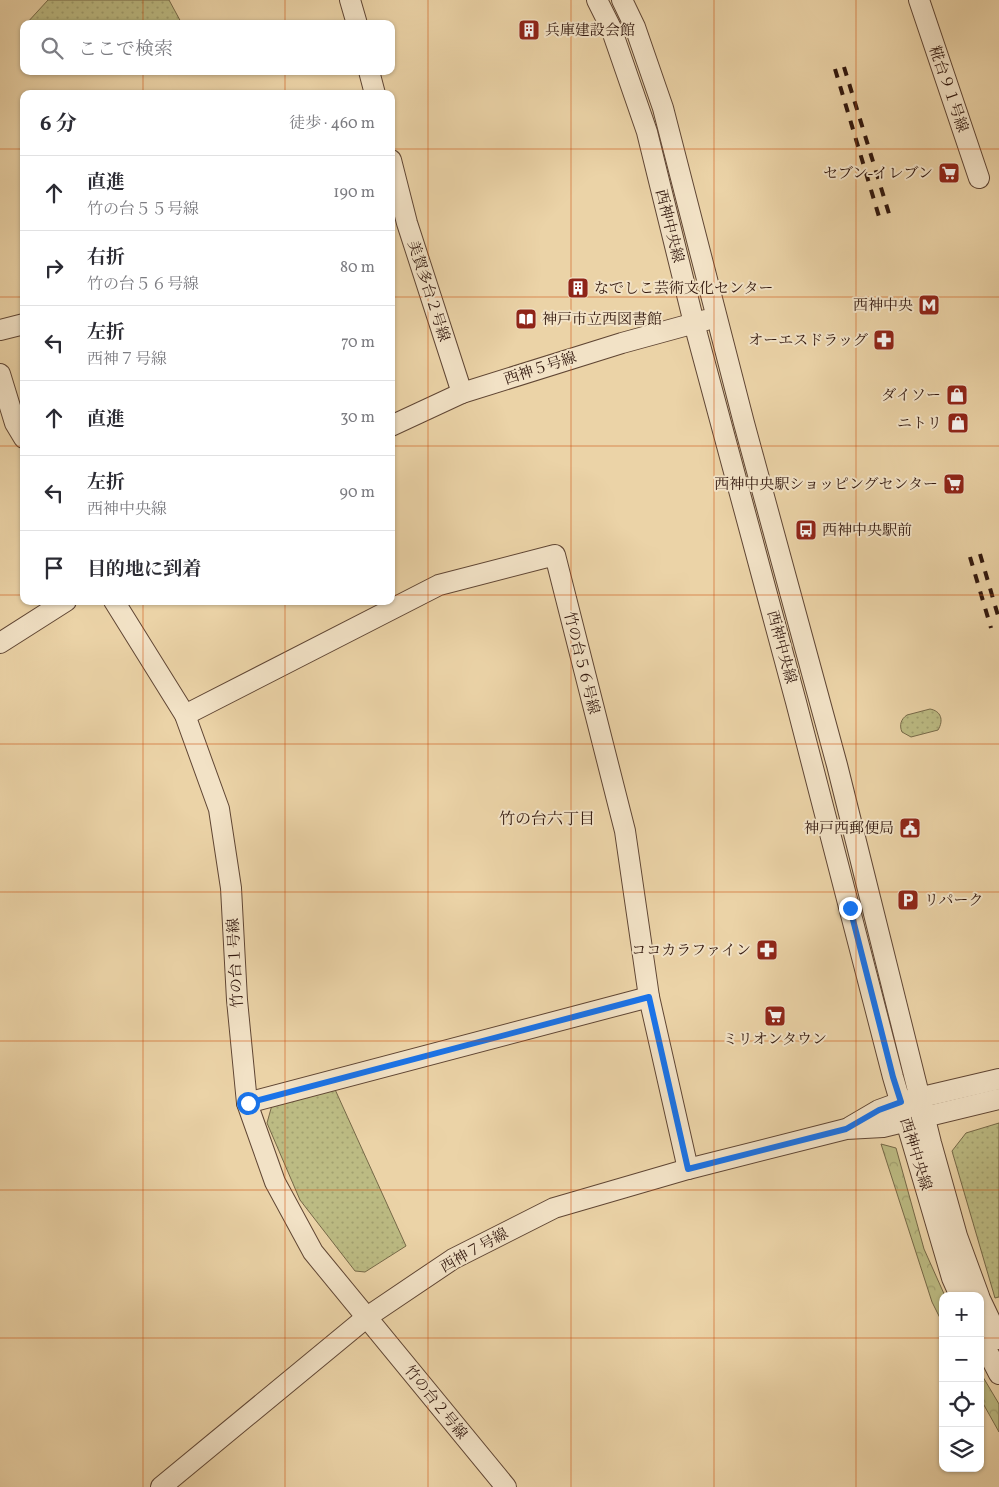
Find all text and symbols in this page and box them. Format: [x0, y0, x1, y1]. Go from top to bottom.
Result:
building icon: 兵庫建設会館 [517, 18, 541, 42]
search box [20, 20, 395, 75]
place label: 兵庫建設会館 [545, 21, 635, 42]
icon: search [38, 34, 66, 62]
text: ここで検索 [78, 37, 173, 63]
street label: 糀台９１号線 [923, 44, 972, 135]
text: 6 分 [40, 110, 77, 139]
text: 徒歩 · 460 m [289, 113, 375, 135]
supermarket icon: セブン-イレブン [937, 161, 961, 185]
place label: セブン-イレブン [823, 164, 933, 185]
text: 直進 [87, 170, 125, 196]
icon: ahead [40, 179, 68, 207]
text: 190 m [333, 182, 375, 204]
street label: 西神中央線 [649, 187, 688, 265]
text: 竹の台５５号線 [87, 199, 199, 221]
street label: 美賀多台２号線 [401, 238, 454, 345]
text: 右折 [87, 245, 125, 271]
icon: right [40, 254, 68, 282]
text: 80 m [340, 257, 375, 279]
text: 竹の台５６号線 [87, 274, 199, 296]
building icon: なでしこ芸術文化センター [566, 276, 590, 300]
place label: なでしこ芸術文化センター [594, 279, 773, 300]
metro station icon: 西神中央 [917, 293, 941, 317]
place label: 西神中央 [853, 296, 913, 317]
library icon: 神戸市立西図書館 [514, 307, 538, 331]
place label: 神戸市立西図書館 [542, 310, 662, 331]
text: 左折 [87, 320, 125, 346]
pharmacy icon: オーエスドラッグ [872, 328, 896, 352]
icon: left [40, 329, 68, 357]
place label: オーエスドラッグ [748, 331, 868, 352]
text: 70 m [341, 332, 375, 354]
street label: 西神５号線 [502, 348, 579, 391]
text: 西神７号線 [87, 349, 167, 371]
shop icon: ダイソー [945, 383, 969, 407]
place label: ダイソー [881, 386, 941, 407]
icon: ahead [40, 404, 68, 432]
text: 直進 [87, 407, 125, 433]
text: 30 m [340, 407, 375, 429]
shop icon: ニトリ [946, 411, 970, 435]
place label: ニトリ [897, 414, 942, 435]
text: 左折 [87, 470, 125, 496]
supermarket icon: 西神中央駅ショッピングセンター [942, 472, 966, 496]
place label: 西神中央駅ショッピングセンター [714, 475, 938, 496]
icon: left [40, 479, 68, 507]
text: 90 m [339, 482, 375, 504]
text: 西神中央線 [87, 499, 167, 521]
bus stop icon: 西神中央駅前 [794, 518, 818, 542]
place label: 西神中央駅前 [822, 521, 912, 542]
icon: arrive [40, 554, 68, 582]
text: 目的地に到着 [87, 557, 201, 583]
street label: 西神中央線 [761, 608, 800, 686]
street label: 竹の台５６号線 [558, 610, 603, 717]
district label: 竹の台六丁目 [499, 809, 595, 831]
public building icon: 神戸西郵便局 [898, 816, 922, 840]
place label: 神戸西郵便局 [804, 819, 894, 840]
parking icon: リパーク [896, 888, 920, 912]
place label: リパーク [924, 891, 984, 912]
route end [839, 897, 862, 920]
street label: 竹の台１号線 [224, 917, 249, 1008]
pharmacy icon: ココカラファイン [755, 938, 779, 962]
place label: ココカラファイン [631, 941, 751, 962]
supermarket icon: ミリオンタウン [763, 1004, 787, 1028]
place label: ミリオンタウン [723, 1030, 827, 1051]
route start [237, 1092, 260, 1115]
street label: 西神中央線 [894, 1115, 936, 1193]
street label: 西神７号線 [437, 1224, 513, 1279]
map controls [939, 1292, 984, 1472]
button: + [939, 1292, 984, 1337]
button: − [939, 1337, 984, 1382]
street label: 竹の台２号線 [398, 1361, 471, 1445]
button: locate [939, 1382, 984, 1427]
button: layers [939, 1427, 984, 1472]

